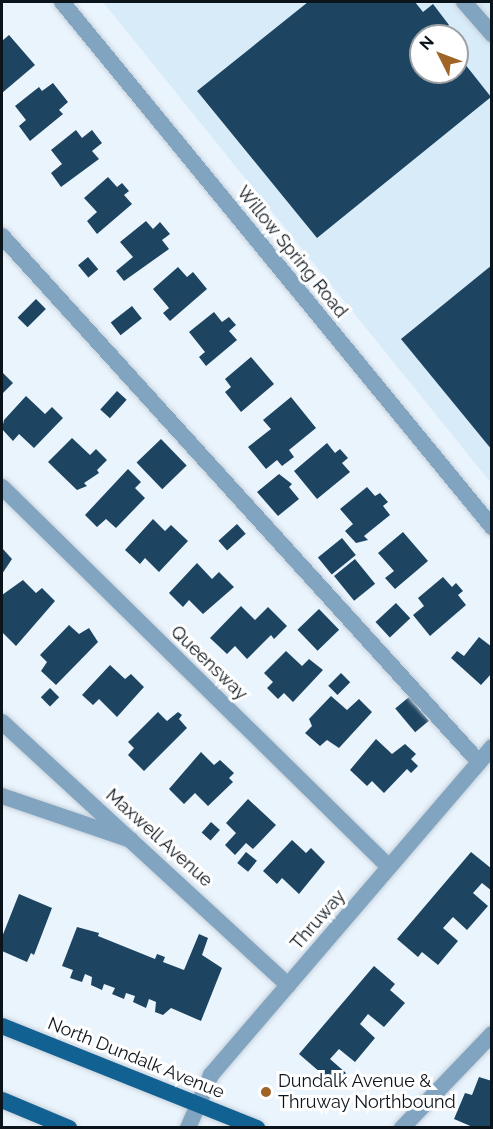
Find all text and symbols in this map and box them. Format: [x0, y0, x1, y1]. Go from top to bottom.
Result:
north arrow [409, 24, 469, 84]
text: N [416, 32, 438, 54]
street label: Willow Spring Road [232, 182, 352, 322]
street label: Queensway [166, 621, 252, 705]
street label: Maxwell Avenue [101, 784, 217, 892]
street label: Thruway [286, 886, 350, 954]
street label: North Dundalk Avenue [44, 1013, 228, 1103]
place label: Dundalk Avenue & Thruway Northbound [278, 1071, 456, 1114]
marker: Dundalk Avenue & Thruway Northbound [259, 1085, 273, 1099]

